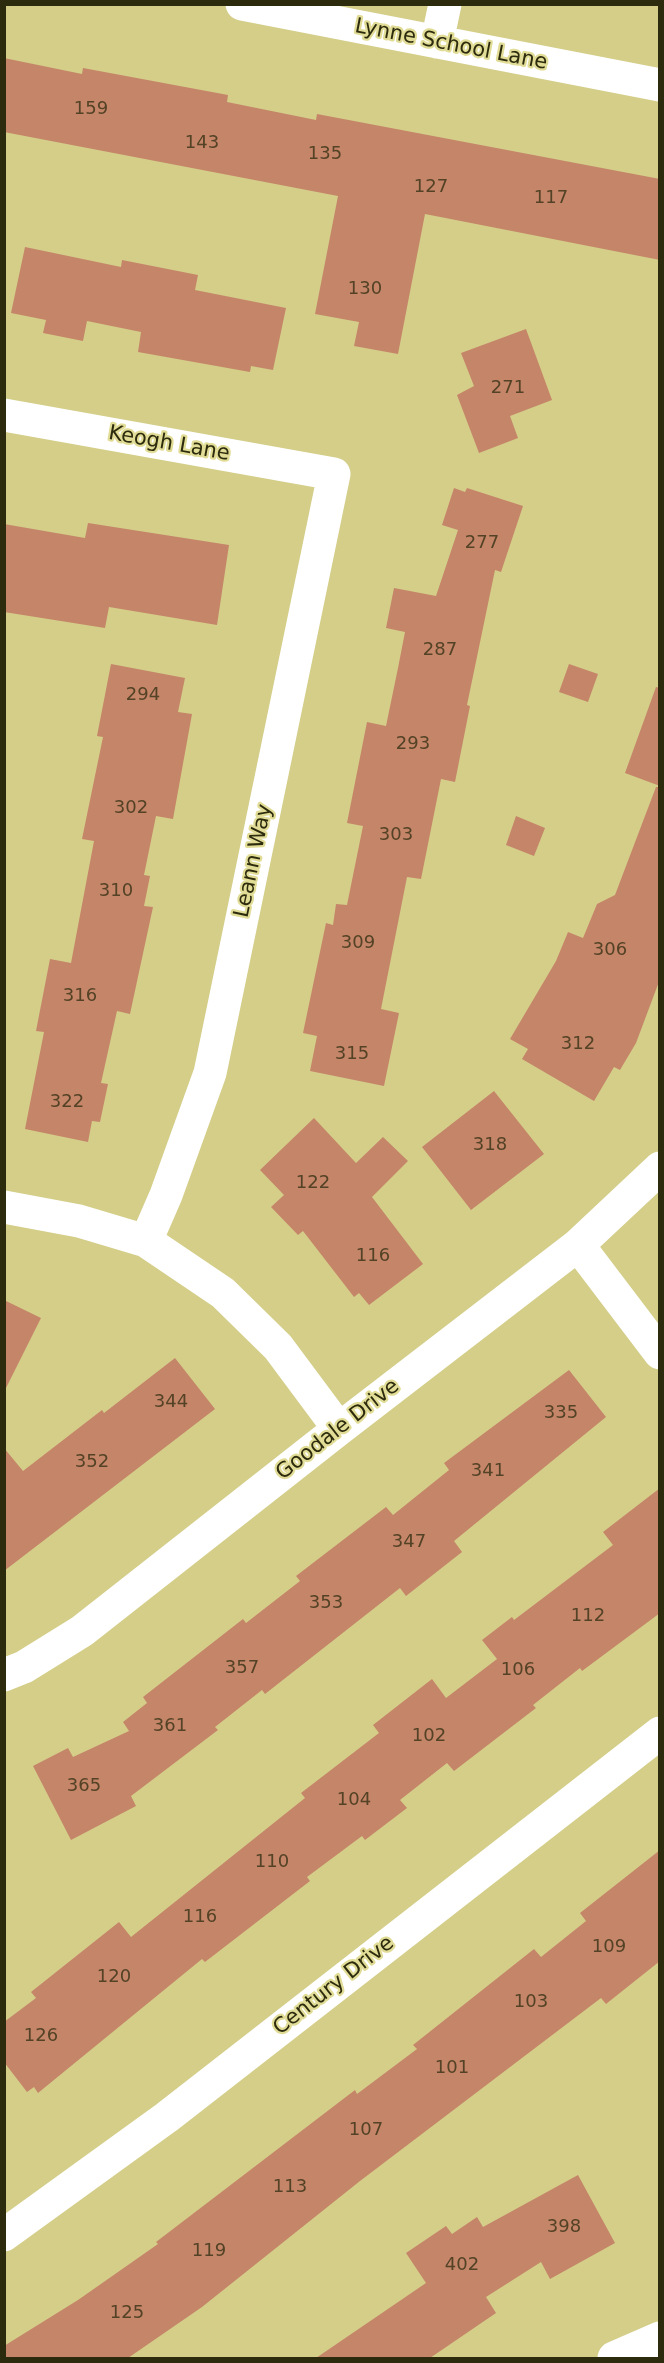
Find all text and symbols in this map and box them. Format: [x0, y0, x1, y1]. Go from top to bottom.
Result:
street label: Lynne School Lane [353, 14, 549, 76]
house number: 159 [74, 98, 108, 120]
house number: 143 [185, 132, 219, 154]
house number: 135 [308, 143, 342, 165]
house number: 127 [414, 176, 448, 198]
house number: 117 [534, 187, 568, 209]
house number: 130 [348, 278, 382, 300]
house number: 271 [491, 377, 525, 399]
street label: Keogh Lane [106, 421, 232, 467]
house number: 277 [465, 532, 499, 554]
house number: 287 [423, 639, 457, 661]
house number: 294 [126, 684, 160, 706]
house number: 293 [396, 733, 430, 755]
house number: 302 [114, 797, 148, 819]
street label: Leann Way [230, 802, 278, 920]
house number: 303 [379, 824, 413, 846]
house number: 310 [99, 880, 133, 902]
house number: 309 [341, 932, 375, 954]
house number: 306 [593, 939, 627, 961]
house number: 316 [63, 985, 97, 1007]
house number: 312 [561, 1033, 595, 1055]
house number: 315 [335, 1043, 369, 1065]
house number: 322 [50, 1091, 84, 1113]
house number: 318 [473, 1134, 507, 1156]
house number: 122 [296, 1172, 330, 1194]
house number: 116 [356, 1245, 390, 1267]
street label: Goodale Drive [271, 1374, 405, 1486]
house number: 344 [154, 1391, 188, 1413]
house number: 335 [544, 1402, 578, 1424]
house number: 352 [75, 1451, 109, 1473]
house number: 341 [471, 1460, 505, 1482]
house number: 347 [392, 1531, 426, 1553]
house number: 353 [309, 1592, 343, 1614]
house number: 112 [571, 1605, 605, 1627]
house number: 357 [225, 1657, 259, 1679]
house number: 106 [501, 1659, 535, 1681]
house number: 361 [153, 1715, 187, 1737]
house number: 102 [412, 1725, 446, 1747]
house number: 365 [67, 1775, 101, 1797]
house number: 104 [337, 1789, 371, 1811]
house number: 110 [255, 1851, 289, 1873]
house number: 116 [183, 1906, 217, 1928]
street label: Century Drive [269, 1931, 399, 2041]
house number: 109 [592, 1936, 626, 1958]
house number: 120 [97, 1966, 131, 1988]
house number: 103 [514, 1991, 548, 2013]
house number: 126 [24, 2025, 58, 2047]
house number: 101 [435, 2057, 469, 2079]
house number: 107 [349, 2119, 383, 2141]
house number: 113 [273, 2176, 307, 2198]
house number: 398 [547, 2216, 581, 2238]
house number: 119 [192, 2240, 226, 2262]
house number: 402 [445, 2254, 479, 2276]
house number: 125 [110, 2302, 144, 2324]

